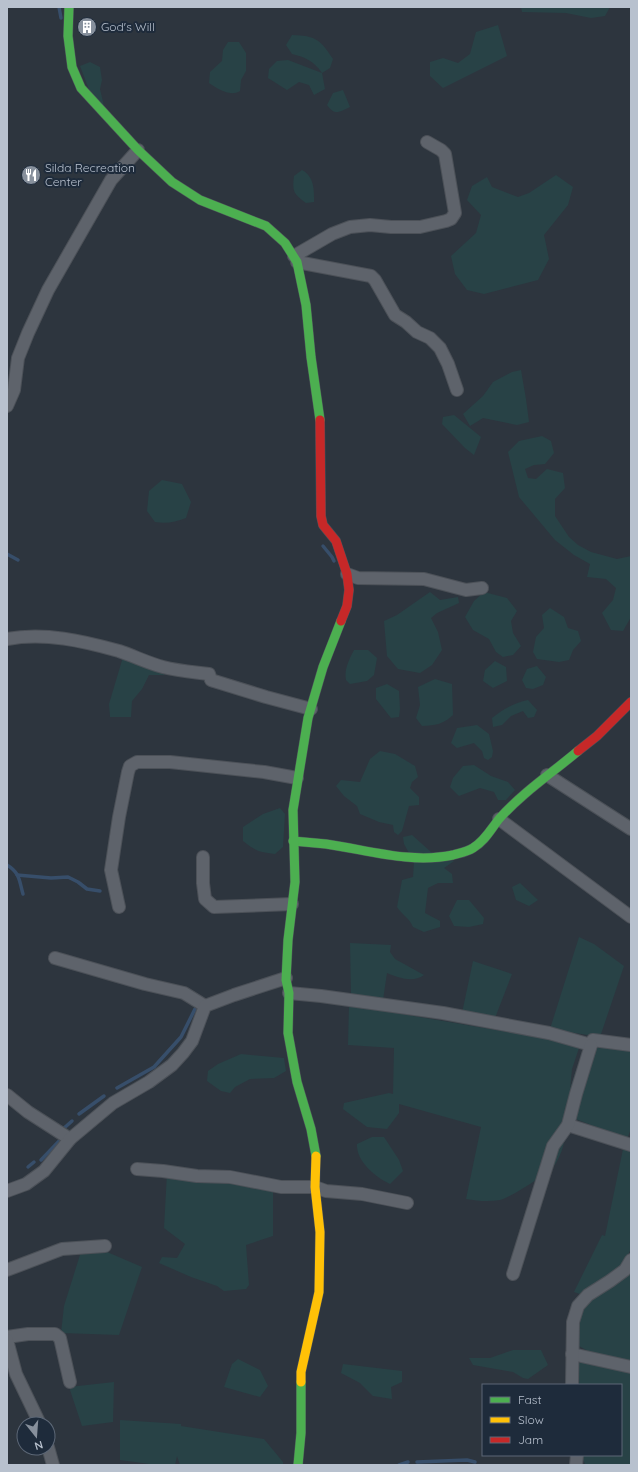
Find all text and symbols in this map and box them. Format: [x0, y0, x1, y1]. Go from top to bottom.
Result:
building icon: God's Will [76, 16, 98, 38]
place label: God's Will [101, 19, 155, 34]
place label: Silda Recreation Center [45, 160, 135, 189]
restaurant icon: Silda Recreation Center [20, 164, 42, 186]
legend [482, 1384, 622, 1456]
text: Fast [518, 1392, 542, 1407]
text: Slow [518, 1412, 544, 1427]
north arrow [16, 1416, 56, 1456]
text: Jam [518, 1432, 543, 1447]
text: N [33, 1438, 45, 1453]

